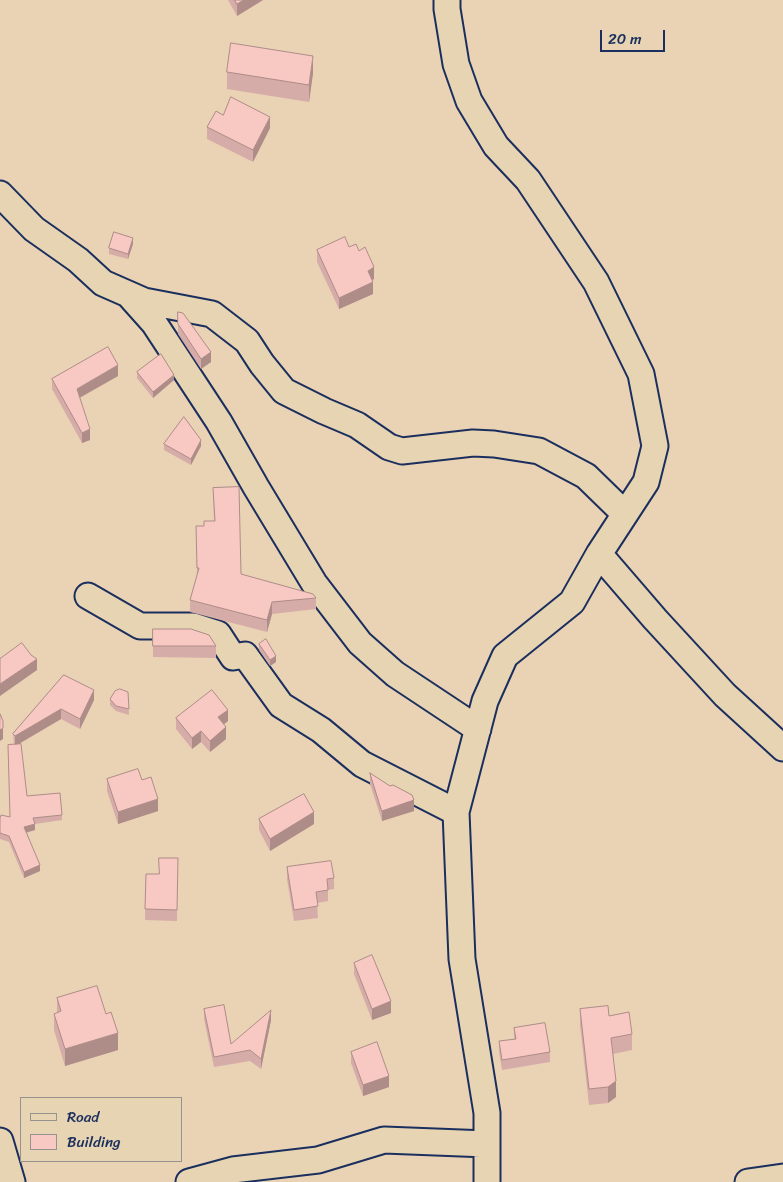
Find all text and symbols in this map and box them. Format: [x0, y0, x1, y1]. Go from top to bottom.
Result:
scale bar [603, 20, 668, 52]
text: 20 m [608, 26, 642, 52]
legend [20, 1097, 182, 1162]
text: Road [67, 1104, 99, 1130]
text: Building [67, 1129, 121, 1155]

